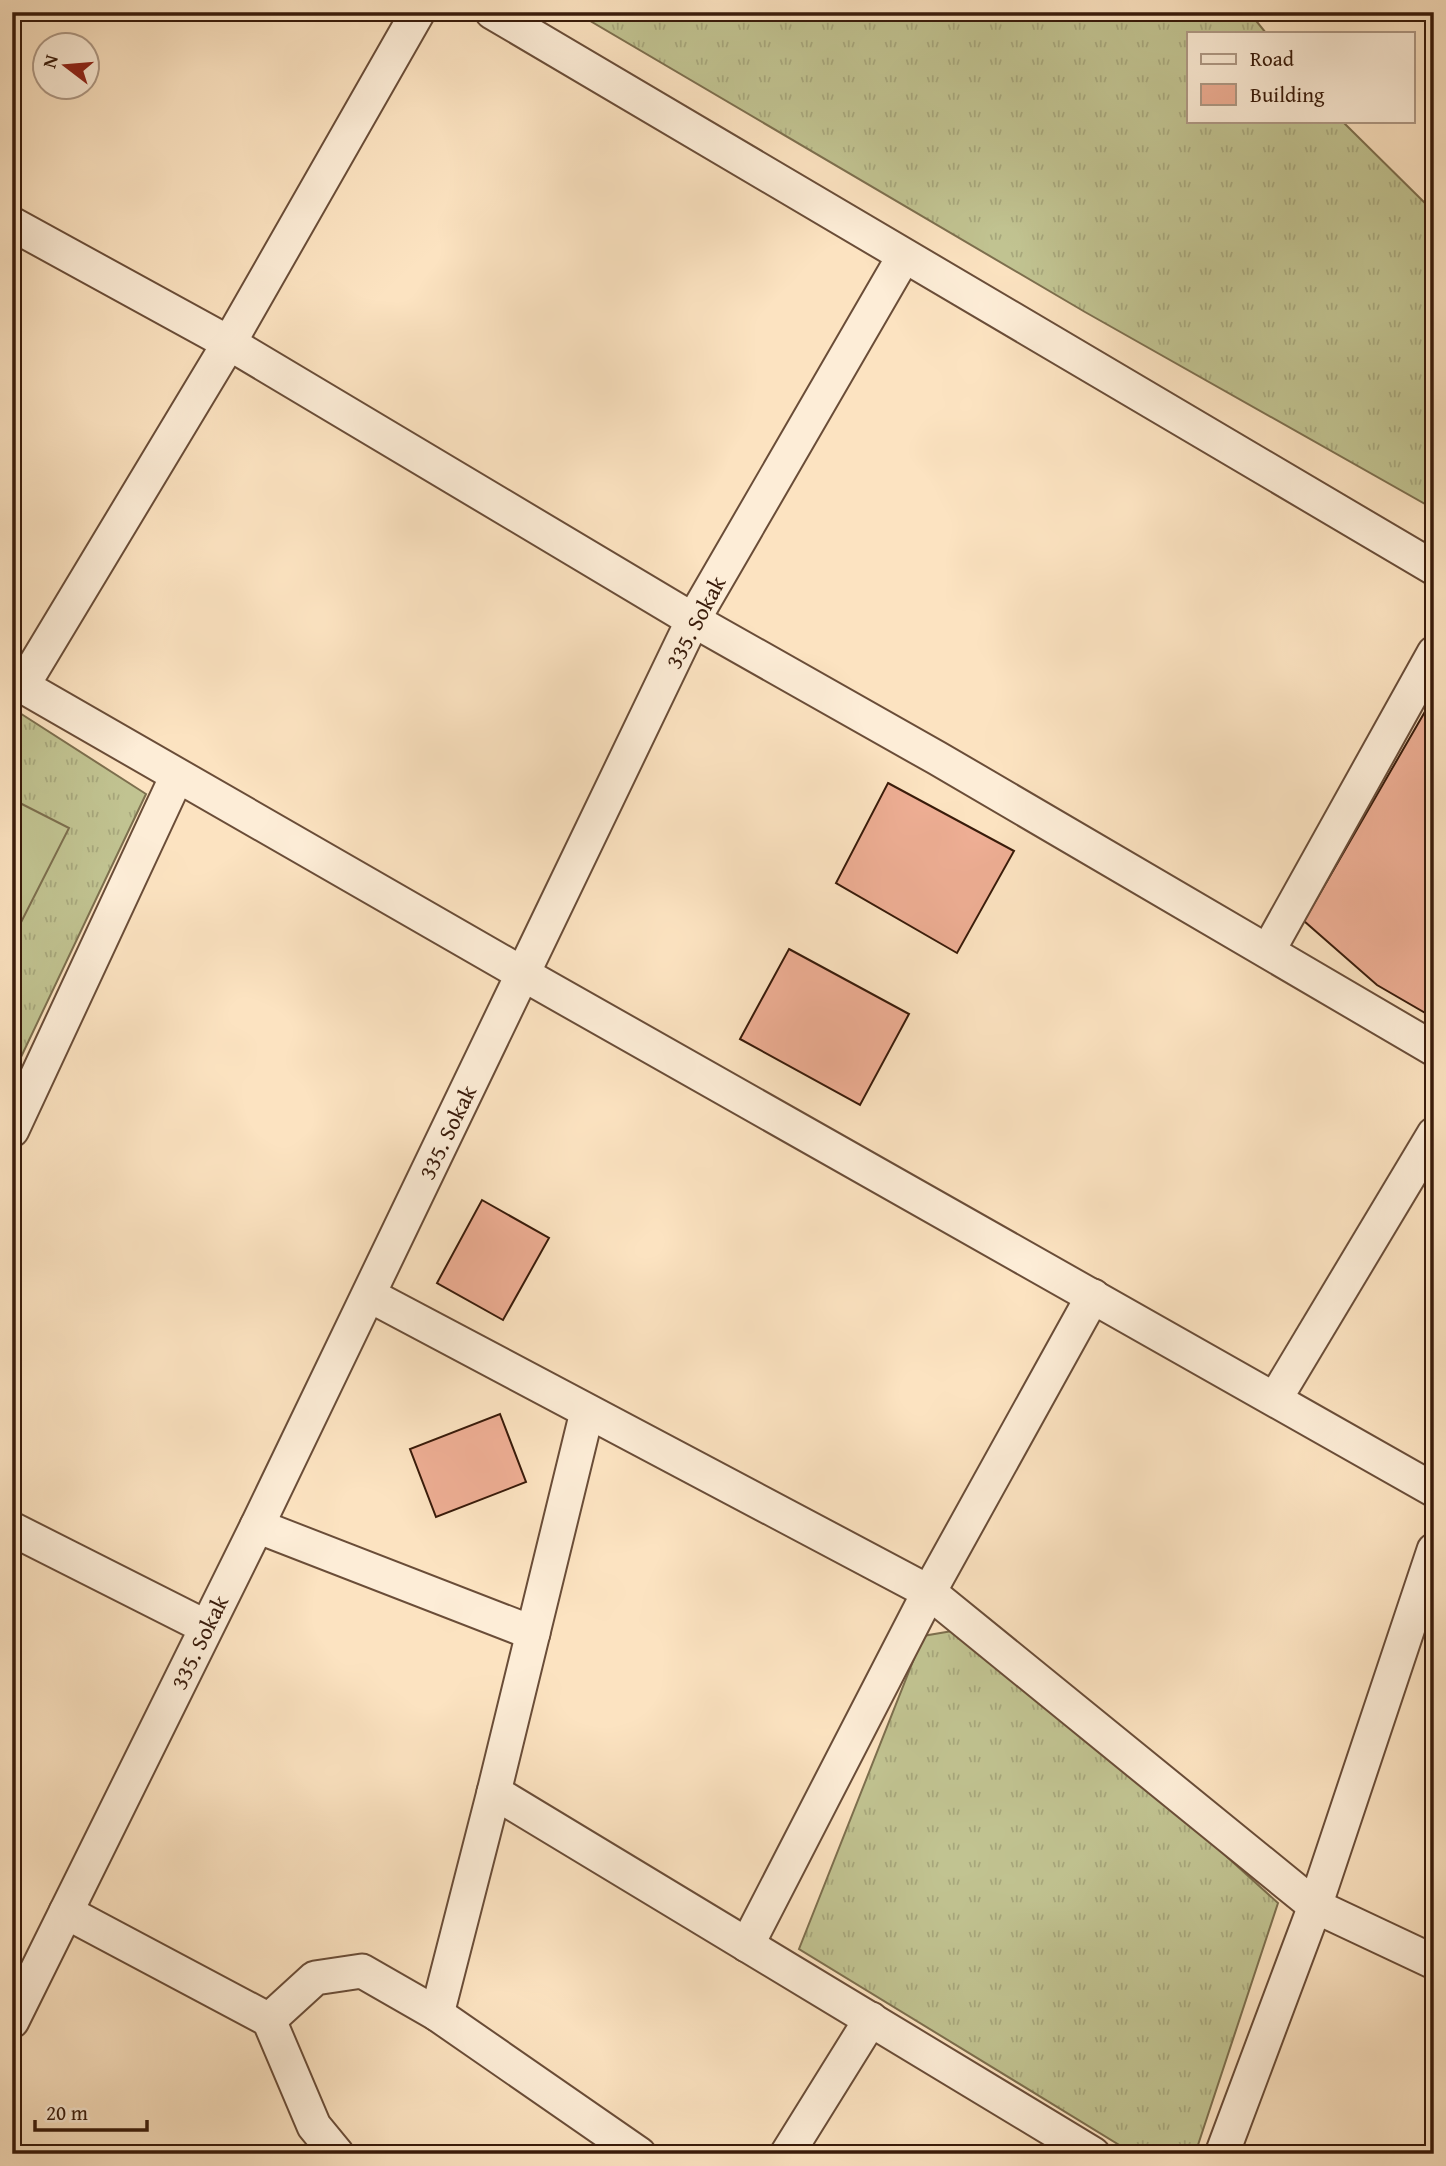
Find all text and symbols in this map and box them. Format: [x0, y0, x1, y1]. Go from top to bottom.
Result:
north arrow [32, 32, 102, 102]
legend [1187, 32, 1414, 122]
text: Road [1250, 43, 1295, 74]
text: N [34, 51, 65, 71]
text: Building [1250, 79, 1325, 110]
street label: 335. Sokak [657, 569, 733, 674]
street label: 335. Sokak [410, 1079, 484, 1185]
street label: 335. Sokak [162, 1589, 236, 1695]
scale bar [35, 2089, 147, 2133]
text: 20 m [46, 2097, 88, 2128]

